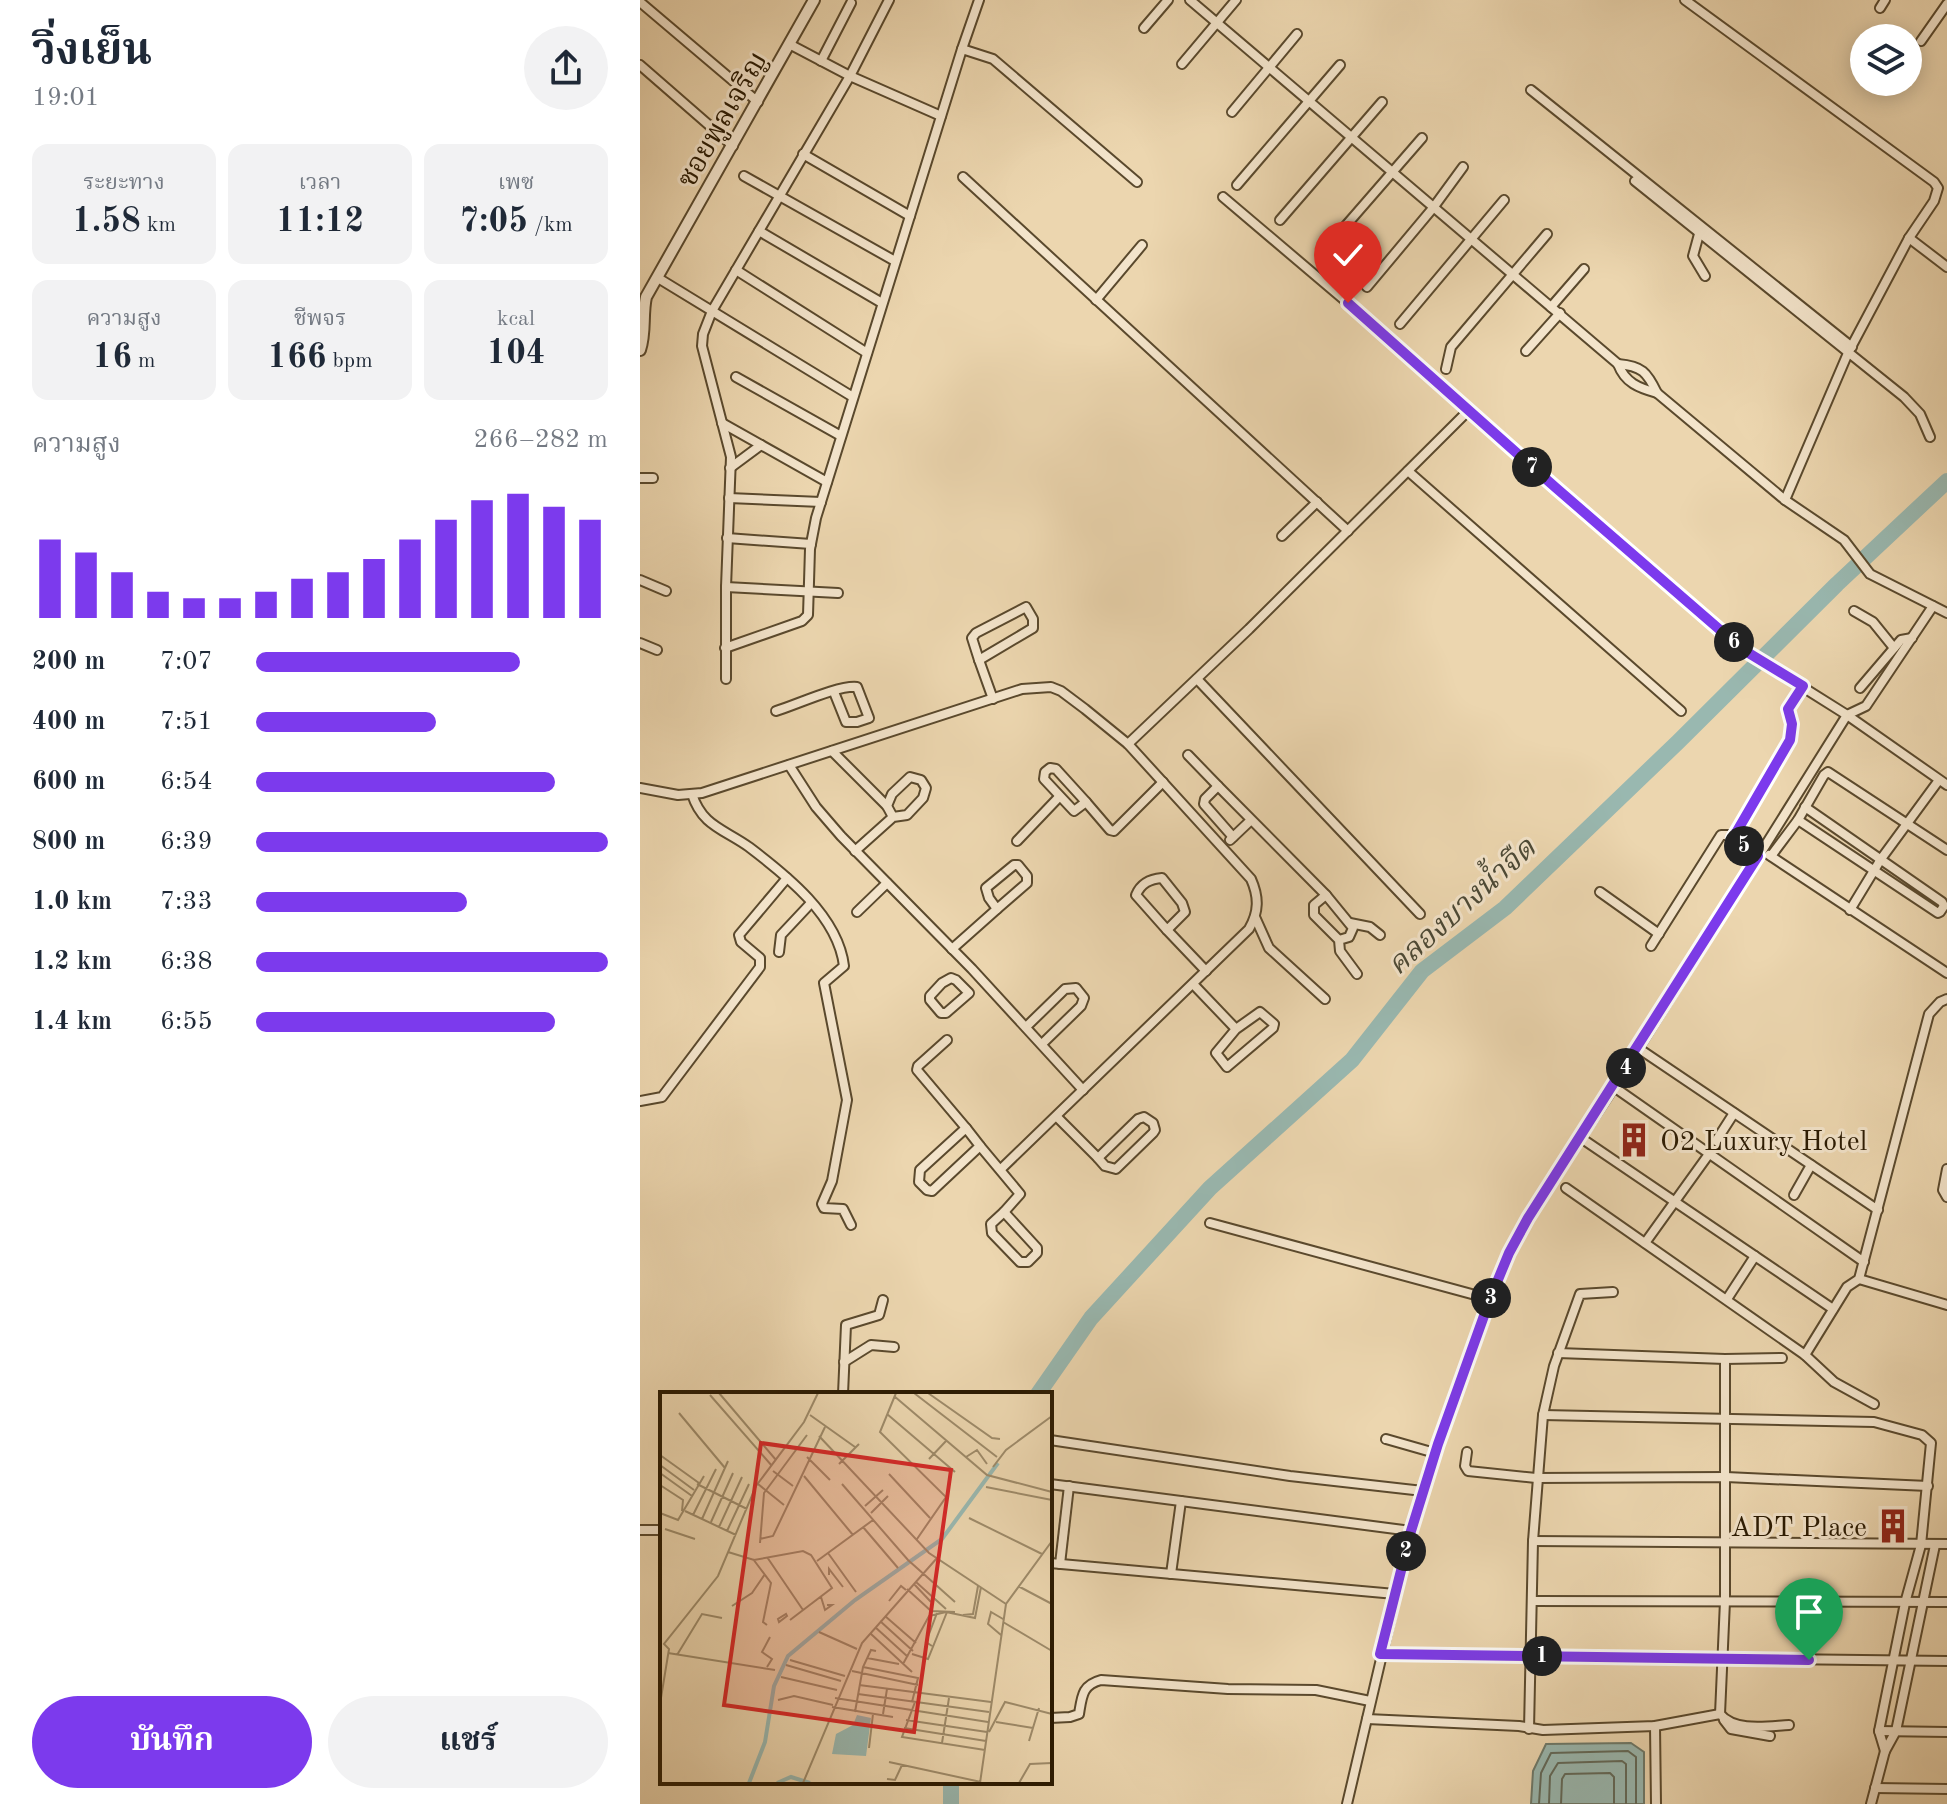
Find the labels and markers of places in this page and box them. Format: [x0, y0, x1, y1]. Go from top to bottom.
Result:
pin [1314, 221, 1382, 303]
pin: 7 [1512, 447, 1552, 487]
pin: 6 [1714, 622, 1754, 662]
pin: 5 [1724, 826, 1764, 866]
pin: 4 [1606, 1048, 1646, 1088]
building icon: O2 Luxury Hotel [1615, 1121, 1653, 1159]
place label: O2 Luxury Hotel [1660, 1129, 1867, 1157]
pin: 3 [1471, 1278, 1511, 1318]
building icon: ADT Place [1874, 1507, 1912, 1545]
place label: ADT Place [1730, 1515, 1867, 1543]
pin: 2 [1386, 1531, 1426, 1571]
pin [1775, 1578, 1843, 1660]
pin: 1 [1522, 1636, 1562, 1676]

